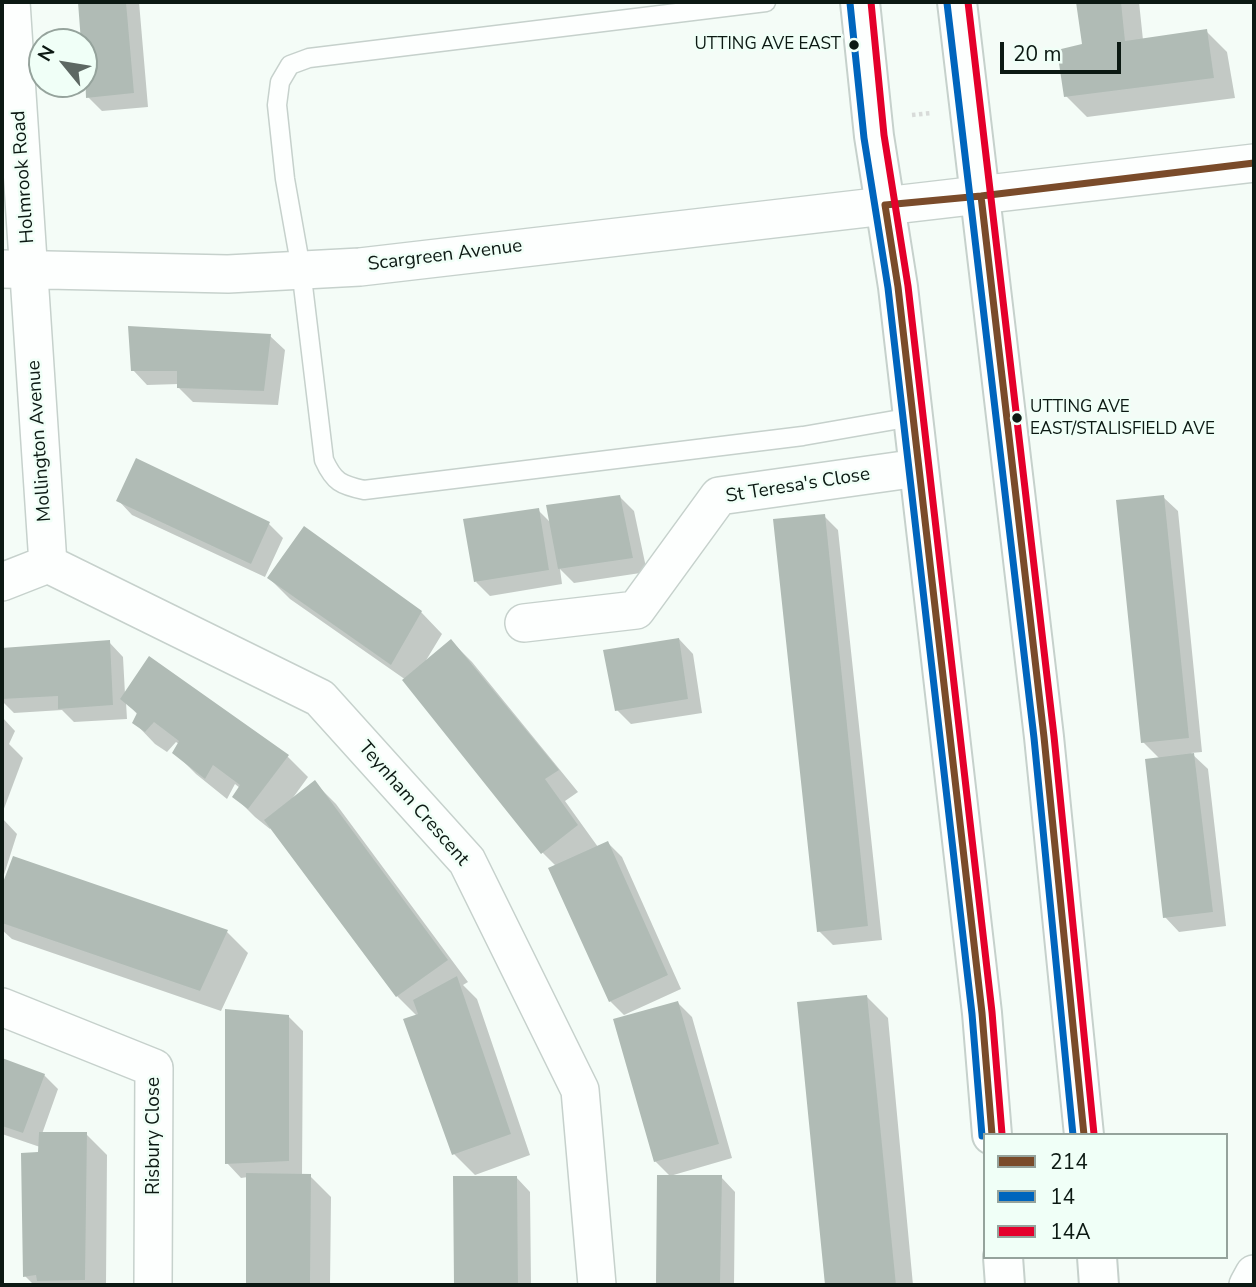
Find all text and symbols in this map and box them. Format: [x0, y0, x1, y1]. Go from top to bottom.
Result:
north arrow [28, 28, 98, 98]
scale bar [1004, 28, 1125, 72]
place label: UTTING AVE EAST [694, 35, 841, 55]
marker: UTTING AVE EAST [847, 38, 861, 52]
text: 20 m [1013, 40, 1062, 68]
text: N [32, 41, 61, 66]
street label: Holmrook Road [8, 110, 40, 244]
street label: Scargreen Avenue [366, 235, 524, 277]
street label: Mollington Avenue [23, 359, 57, 523]
place label: UTTING AVE EAST/STALISFIELD AVE [1030, 398, 1215, 438]
marker: UTTING AVE EAST/STALISFIELD AVE [1010, 411, 1024, 425]
street label: St Teresa's Close [724, 463, 872, 509]
street label: Teynham Crescent [353, 737, 473, 871]
street label: Risbury Close [143, 1077, 165, 1195]
legend [983, 1133, 1228, 1259]
text: 214 [1050, 1148, 1088, 1176]
text: 14 [1050, 1183, 1075, 1211]
text: 14A [1050, 1218, 1091, 1246]

